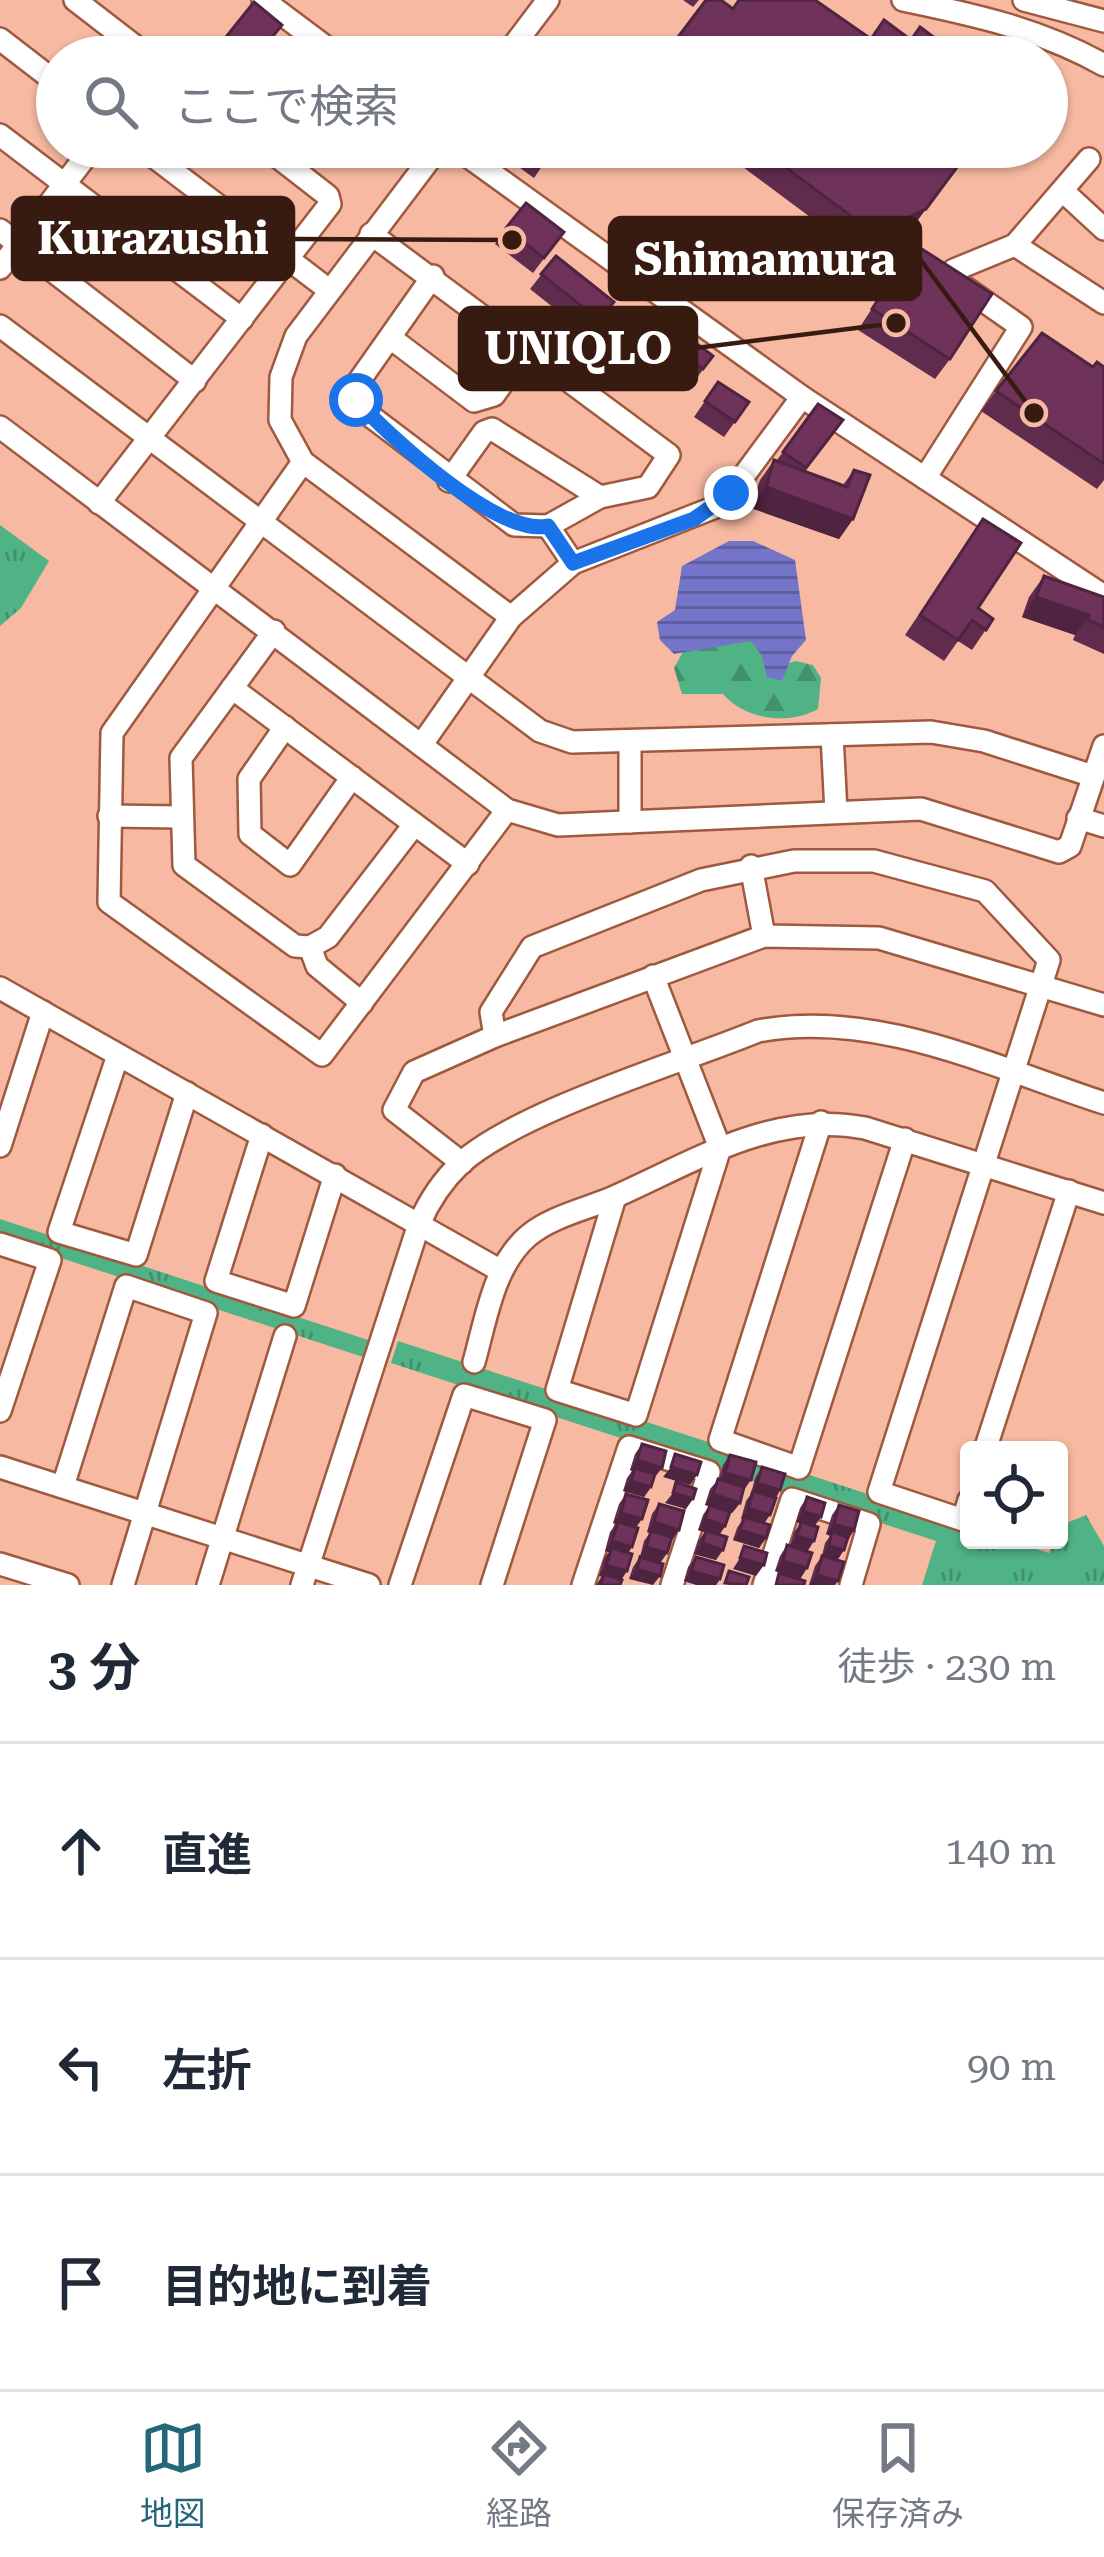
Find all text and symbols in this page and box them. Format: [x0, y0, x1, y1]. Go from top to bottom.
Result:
search box [36, 36, 1068, 168]
icon: search [78, 69, 144, 135]
text: ここで検索 [174, 80, 399, 133]
callout: Kurazushi [13, 198, 293, 279]
text: Kurazushi [37, 212, 269, 265]
callout: Shimamura [610, 218, 920, 299]
text: Shimamura [634, 233, 896, 286]
callout: UNIQLO [460, 308, 696, 389]
text: UNIQLO [484, 322, 672, 375]
route start [329, 373, 383, 427]
route end [704, 466, 758, 520]
map controls [960, 1441, 1068, 1549]
button: locate [960, 1441, 1068, 1549]
text: 3 分 [48, 1638, 140, 1697]
text: 徒歩 · 230 m [837, 1644, 1056, 1690]
icon: ahead [48, 1818, 114, 1884]
text: 直進 [162, 1828, 252, 1881]
text: 140 m [945, 1828, 1056, 1874]
icon: left [48, 2034, 114, 2100]
text: 左折 [162, 2044, 252, 2097]
text: 90 m [967, 2044, 1056, 2090]
icon: arrive [48, 2250, 114, 2316]
text: 目的地に到着 [162, 2260, 432, 2313]
tab: 地図 [140, 2415, 206, 2535]
tab: 経路 [486, 2415, 552, 2535]
tab: 保存済み [832, 2415, 964, 2535]

